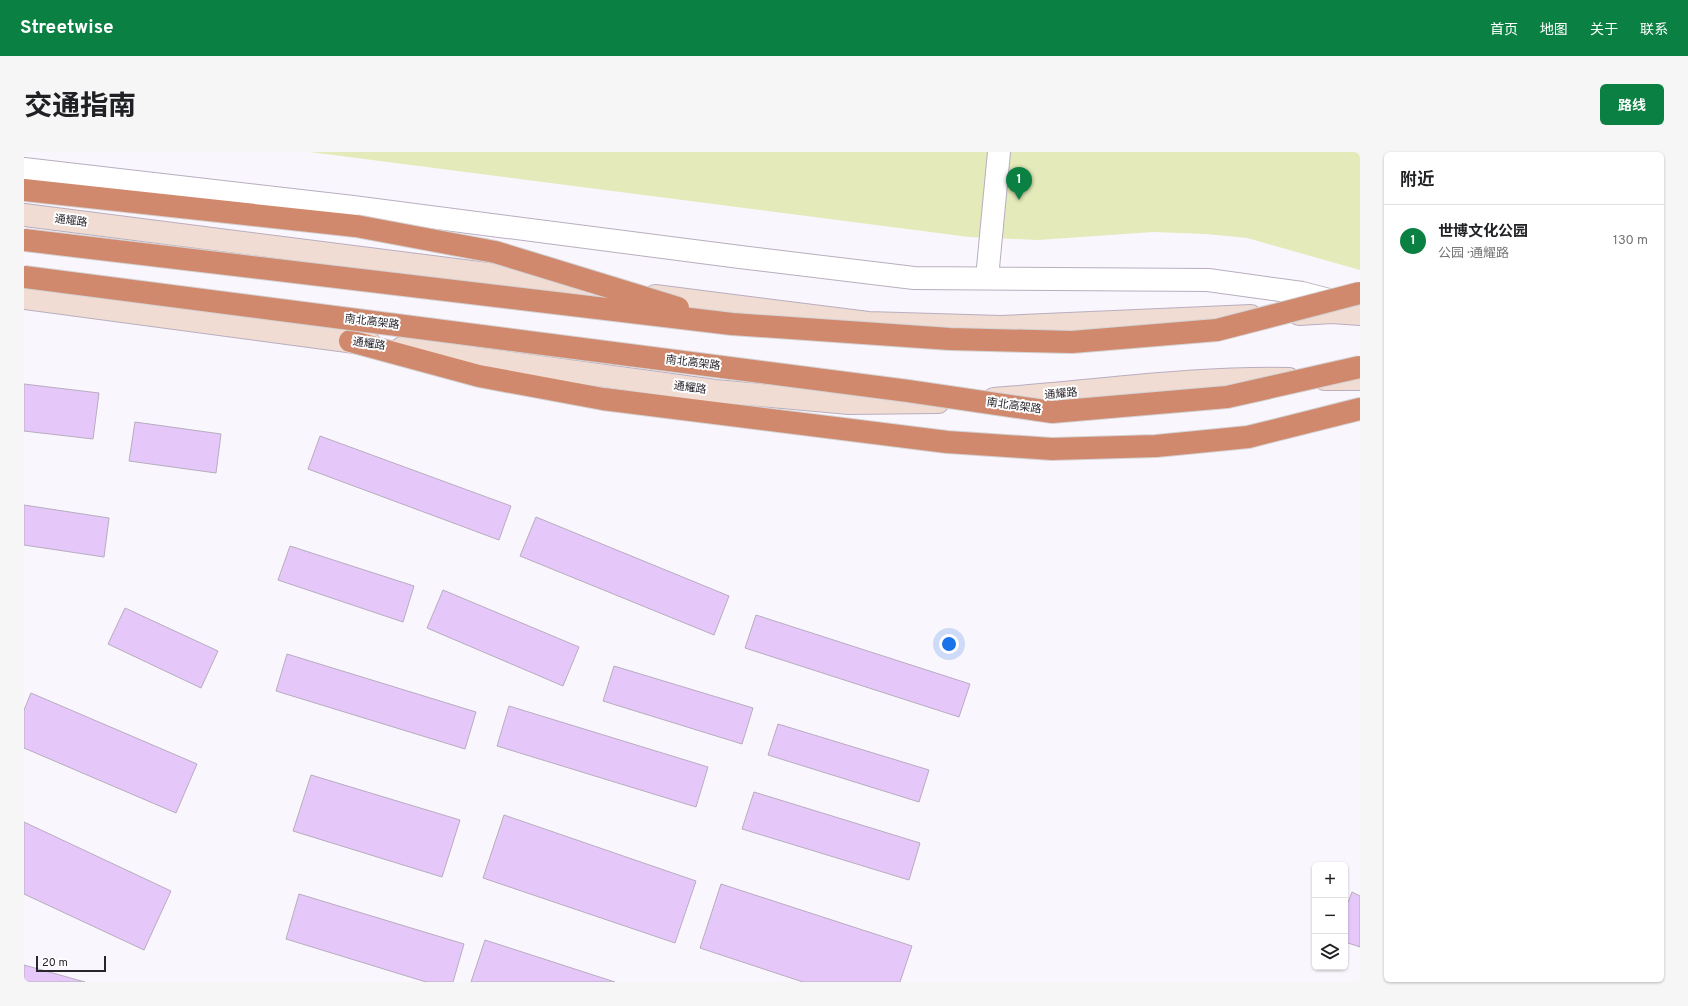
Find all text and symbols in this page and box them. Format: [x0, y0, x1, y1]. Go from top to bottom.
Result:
text: Streetwise [20, 16, 113, 40]
text: 首页 [1490, 22, 1518, 39]
text: 地图 [1540, 22, 1568, 39]
text: 关于 [1590, 22, 1618, 39]
text: 联系 [1640, 22, 1668, 39]
button: 路线 [1600, 84, 1664, 125]
text: 交通指南 [24, 90, 136, 126]
pin: 1 [1006, 167, 1032, 200]
text: 附近 [1400, 170, 1434, 192]
street label: 通耀路 [54, 212, 88, 230]
text: 世博文化公园 [1438, 223, 1528, 242]
text: 1 [1410, 233, 1416, 249]
text: 130 m [1613, 233, 1648, 249]
text: 公园 · 通耀路 [1438, 246, 1509, 262]
street label: 南北高架路 [344, 312, 400, 332]
street label: 通耀路 [352, 335, 386, 353]
street label: 南北高架路 [665, 353, 721, 373]
street label: 通耀路 [673, 379, 707, 397]
street label: 通耀路 [1044, 386, 1078, 402]
street label: 南北高架路 [986, 395, 1042, 417]
your location [939, 634, 959, 654]
map controls [1312, 862, 1348, 970]
button: + [1312, 862, 1348, 898]
button: − [1312, 898, 1348, 934]
button: layers [1312, 934, 1348, 970]
scale bar [36, 954, 106, 973]
text: 20 m [42, 956, 68, 970]

